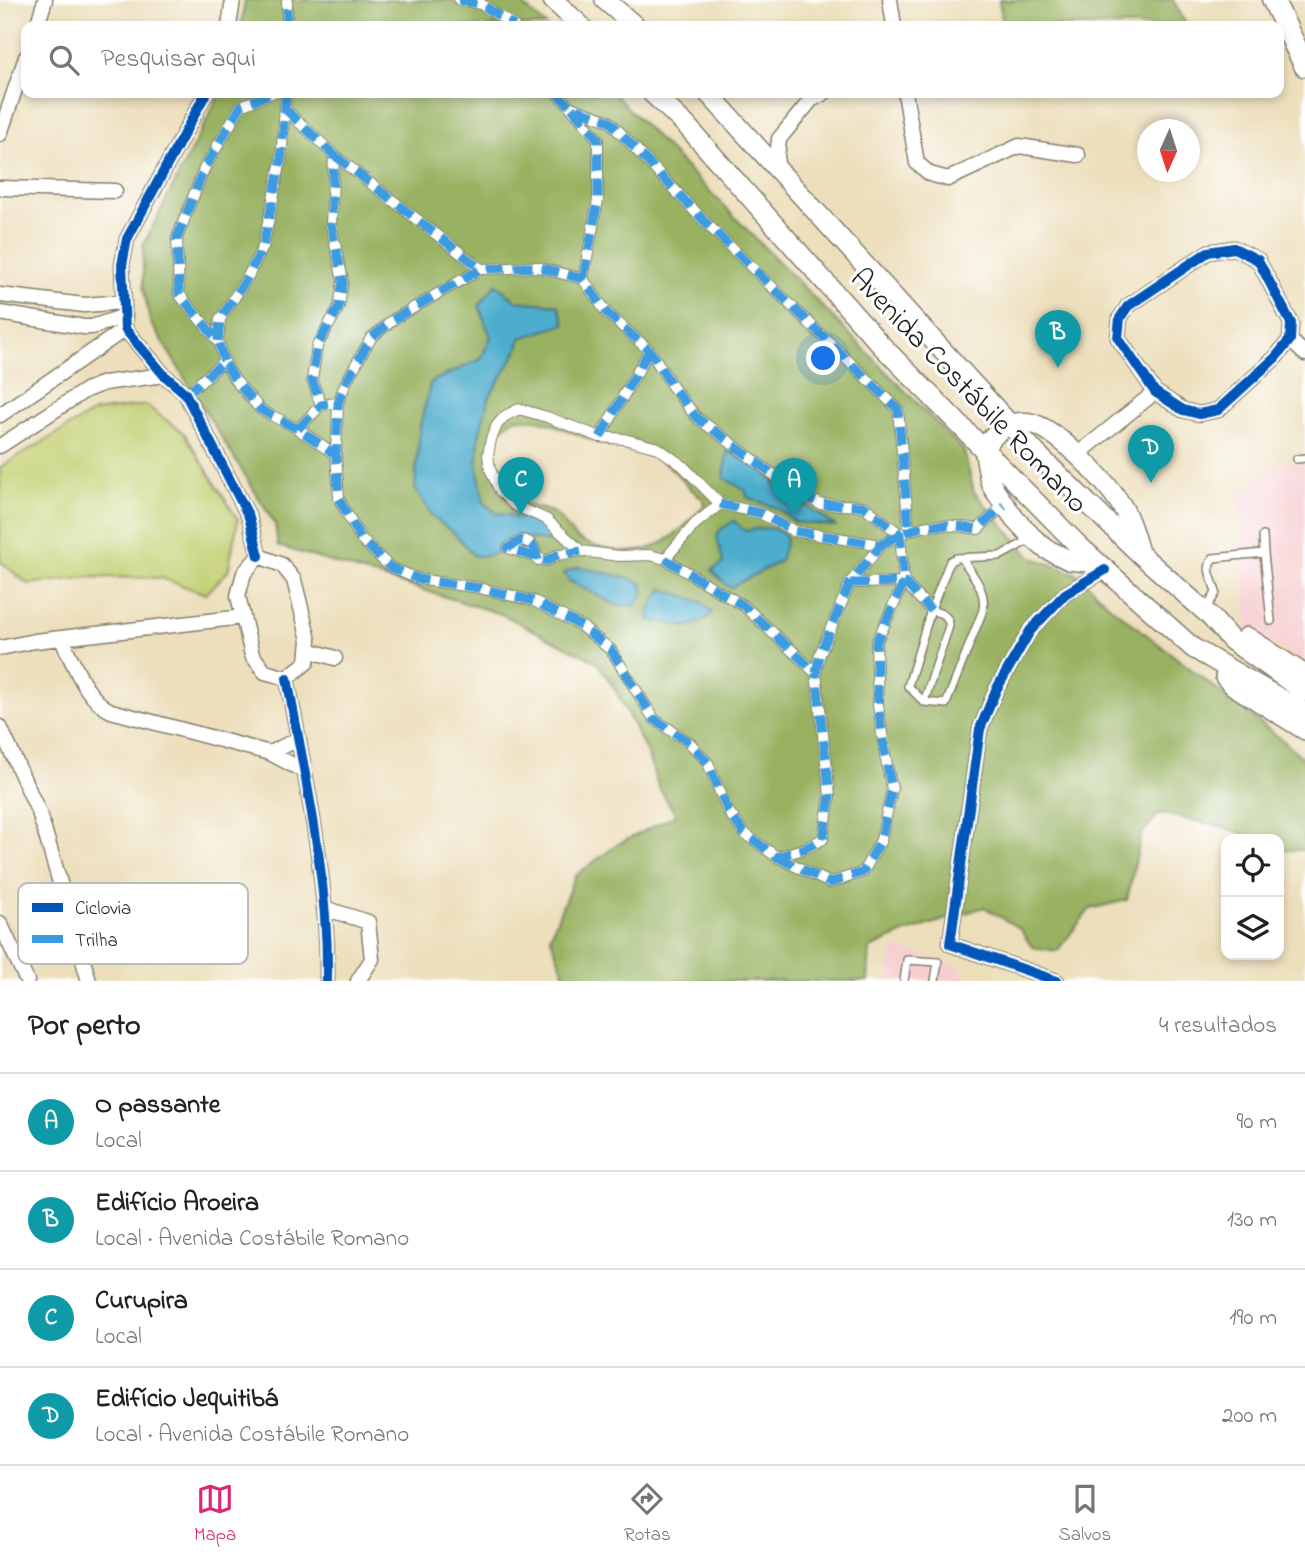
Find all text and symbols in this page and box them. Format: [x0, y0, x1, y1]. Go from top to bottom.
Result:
search box [21, 21, 1284, 98]
icon: search [45, 41, 83, 79]
text: Pesquisar aqui [101, 41, 256, 79]
north arrow [1137, 119, 1200, 182]
street label: Avenida Costábile Romano [838, 259, 1097, 525]
pin: B [1035, 310, 1081, 368]
your location [806, 341, 840, 375]
pin: D [1128, 425, 1174, 483]
pin: C [498, 457, 544, 515]
pin: A [771, 458, 817, 516]
map controls [1221, 834, 1284, 960]
button: locate [1221, 834, 1284, 897]
legend [18, 883, 248, 964]
text: Ciclovia [75, 896, 131, 923]
button: layers [1221, 897, 1284, 960]
text: Trilha [75, 928, 118, 955]
text: Por perto [28, 1005, 141, 1049]
text: 4 resultados [1159, 1010, 1277, 1043]
text: O passante [95, 1087, 220, 1125]
text: A [44, 1106, 58, 1139]
text: 90 m [1237, 1106, 1277, 1139]
text: Local [95, 1125, 142, 1158]
text: Edifício Aroeira [95, 1185, 259, 1223]
text: B [43, 1204, 59, 1237]
text: 130 m [1227, 1204, 1277, 1237]
text: Local · Avenida Costábile Romano [95, 1223, 409, 1256]
text: Curupira [95, 1283, 188, 1321]
text: C [45, 1302, 57, 1335]
text: 190 m [1229, 1302, 1277, 1335]
text: Local [95, 1321, 142, 1354]
text: Edifício Jequitibá [95, 1381, 278, 1419]
text: D [43, 1400, 59, 1433]
text: 200 m [1222, 1400, 1277, 1433]
text: Local · Avenida Costábile Romano [95, 1419, 409, 1452]
tab: Mapa [194, 1480, 236, 1549]
tab: Rotas [624, 1480, 671, 1549]
tab: Salvos [1059, 1480, 1111, 1549]

